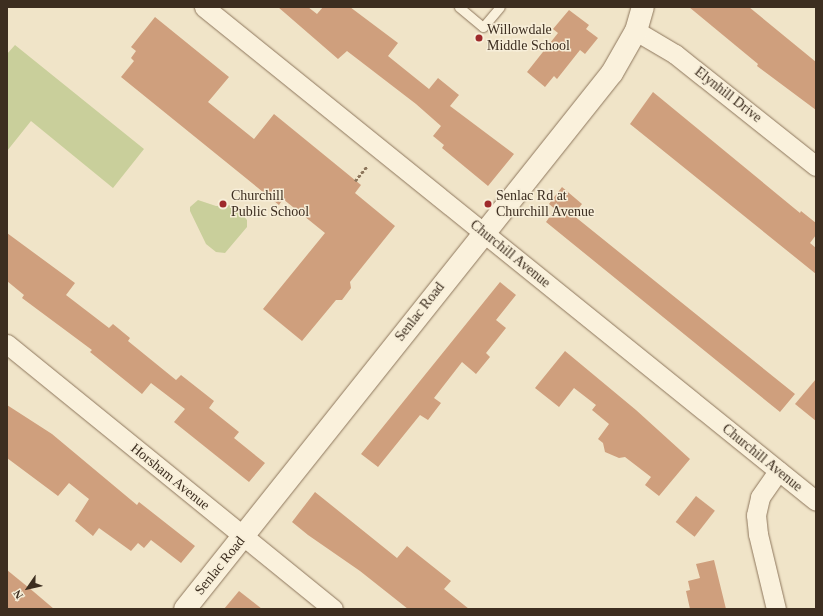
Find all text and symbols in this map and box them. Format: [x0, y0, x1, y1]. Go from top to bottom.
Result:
place label: Willowdale Middle School [487, 22, 570, 54]
marker: Willowdale Middle School [474, 33, 484, 43]
street label: Elynhill Drive [691, 64, 765, 126]
place label: Churchill Public School [231, 188, 309, 220]
place label: Senlac Rd at Churchill Avenue [496, 188, 595, 220]
marker: Churchill Public School [218, 199, 228, 209]
marker: Senlac Rd at Churchill Avenue [483, 199, 493, 209]
street label: Churchill Avenue [466, 216, 554, 292]
street label: Senlac Road [392, 279, 448, 345]
street label: Churchill Avenue [718, 420, 806, 496]
street label: Horsham Avenue [127, 440, 213, 514]
street label: Senlac Road [191, 533, 249, 599]
north arrow [8, 568, 48, 608]
text: N [11, 588, 25, 601]

